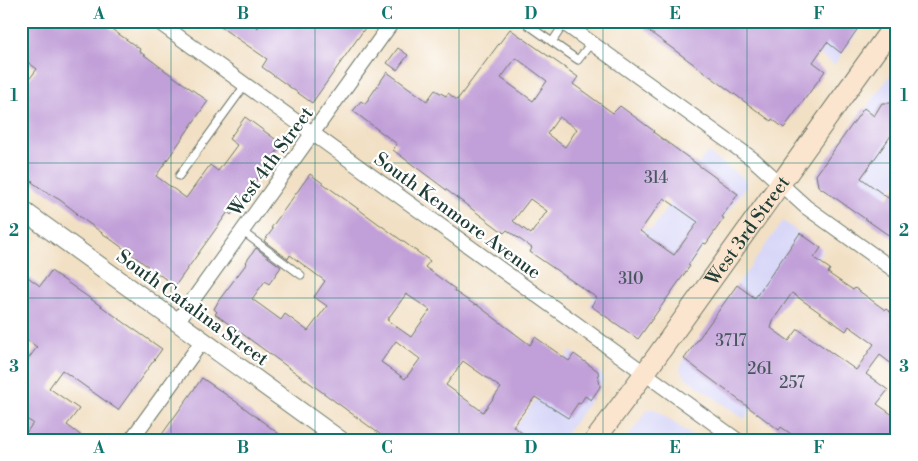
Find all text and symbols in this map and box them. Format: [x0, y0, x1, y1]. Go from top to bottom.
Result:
text: A [92, 4, 105, 24]
text: B [237, 4, 249, 24]
text: C [381, 4, 393, 24]
text: D [525, 4, 538, 24]
text: E [669, 4, 681, 24]
text: F [813, 4, 825, 24]
text: 1 [10, 86, 18, 106]
text: 1 [900, 86, 908, 106]
street label: West 4th Street [222, 102, 319, 222]
street label: South Kenmore Avenue [369, 147, 546, 285]
house number: 314 [644, 168, 669, 188]
street label: West 3rd Street [700, 171, 795, 291]
text: 2 [9, 221, 19, 241]
text: 2 [899, 221, 909, 241]
street label: South Catalina Street [112, 245, 273, 371]
house number: 310 [618, 269, 644, 289]
house number: 3717 [715, 331, 747, 351]
text: 3 [9, 357, 19, 377]
text: 3 [899, 357, 909, 377]
house number: 261 [747, 359, 773, 379]
house number: 257 [779, 373, 805, 393]
text: A [92, 438, 105, 458]
text: B [237, 438, 249, 458]
text: C [381, 438, 393, 458]
text: D [525, 438, 538, 458]
text: E [669, 438, 681, 458]
text: F [813, 438, 825, 458]

